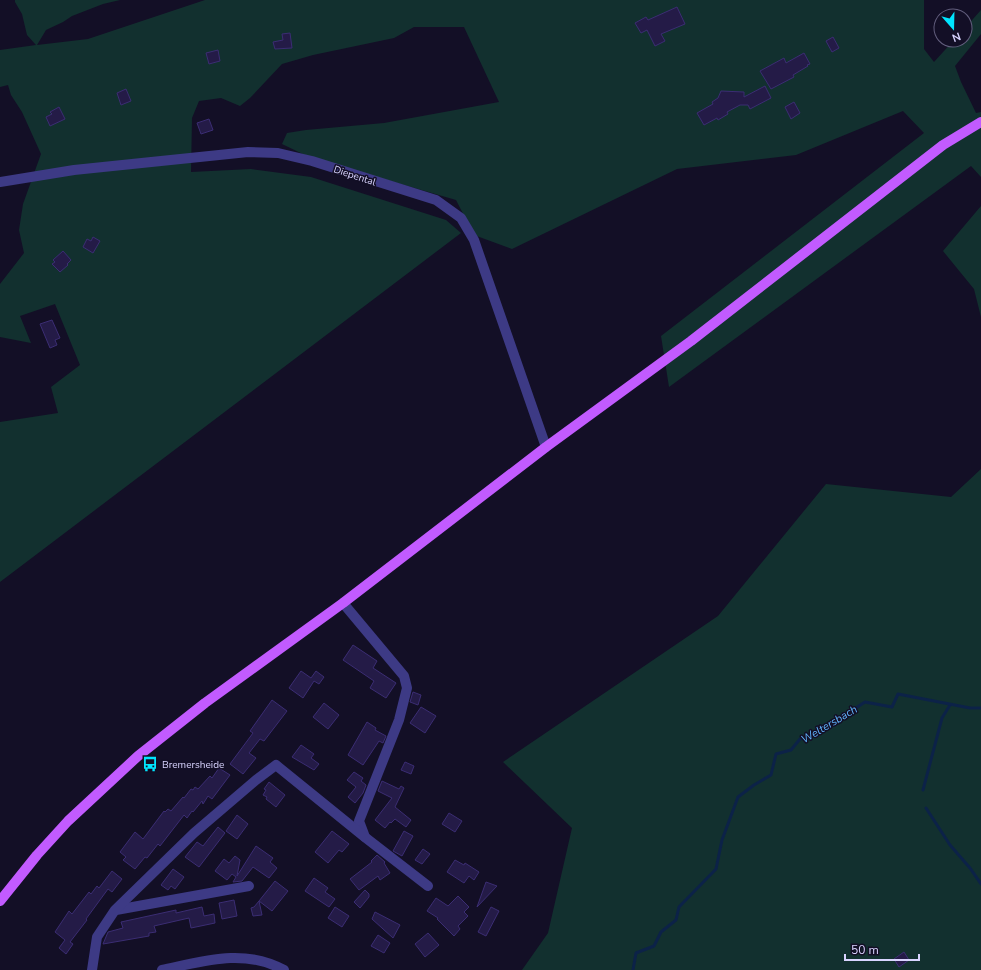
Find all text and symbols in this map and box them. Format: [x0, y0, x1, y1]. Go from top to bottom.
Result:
north arrow [933, 8, 973, 48]
text: N [950, 28, 963, 45]
street label: Diepental [332, 163, 378, 189]
water label: Weltersbach [798, 702, 860, 747]
bus stop icon: Bremersheide [141, 755, 159, 773]
place label: Bremersheide [162, 758, 224, 772]
scale bar [845, 936, 919, 962]
text: 50 m [851, 942, 879, 958]

